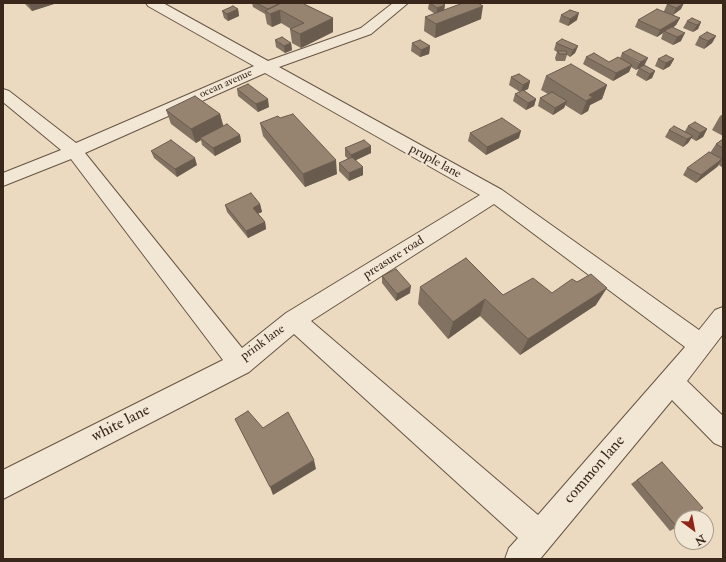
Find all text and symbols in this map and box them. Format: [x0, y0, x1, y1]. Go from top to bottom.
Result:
street label: ocean avenue [198, 67, 254, 101]
street label: pruple lane [406, 141, 464, 183]
street label: preasure road [361, 233, 427, 283]
street label: prink lane [238, 322, 288, 364]
street label: white lane [88, 401, 154, 447]
street label: common lane [560, 432, 630, 508]
north arrow [674, 510, 714, 550]
text: N [692, 532, 708, 548]

